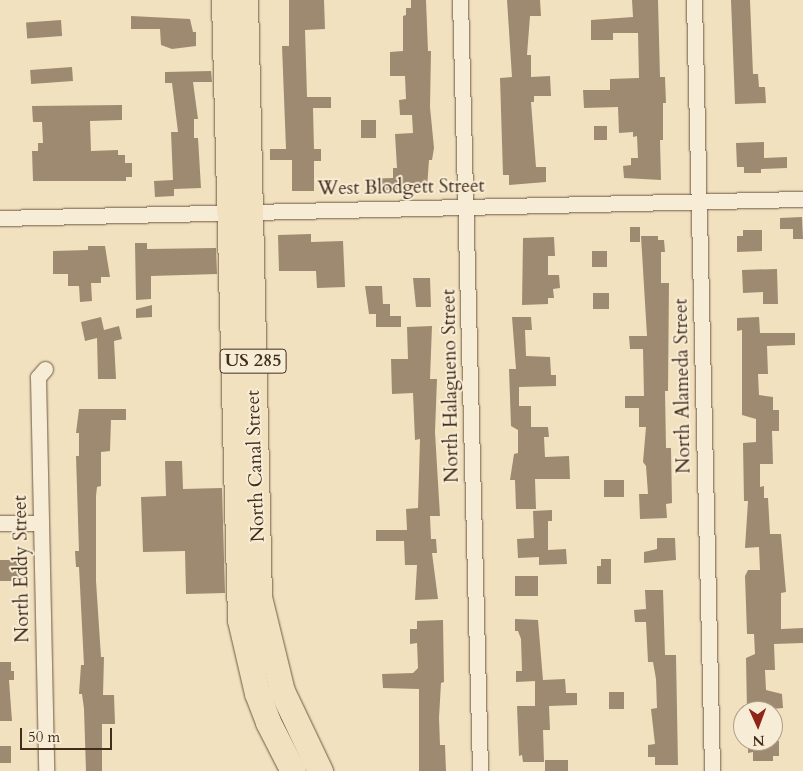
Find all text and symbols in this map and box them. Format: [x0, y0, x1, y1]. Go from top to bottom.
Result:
street label: West Blodgett Street [317, 175, 485, 201]
street label: North Halagueno Street [438, 289, 464, 483]
street label: North Alameda Street [670, 298, 696, 474]
road number: US 285 [219, 346, 287, 376]
street label: North Canal Street [242, 389, 270, 543]
street label: North Eddy Street [9, 495, 35, 643]
north arrow [733, 701, 783, 751]
scale bar [22, 718, 115, 750]
text: 50 m [28, 727, 60, 747]
text: N [752, 731, 765, 750]

